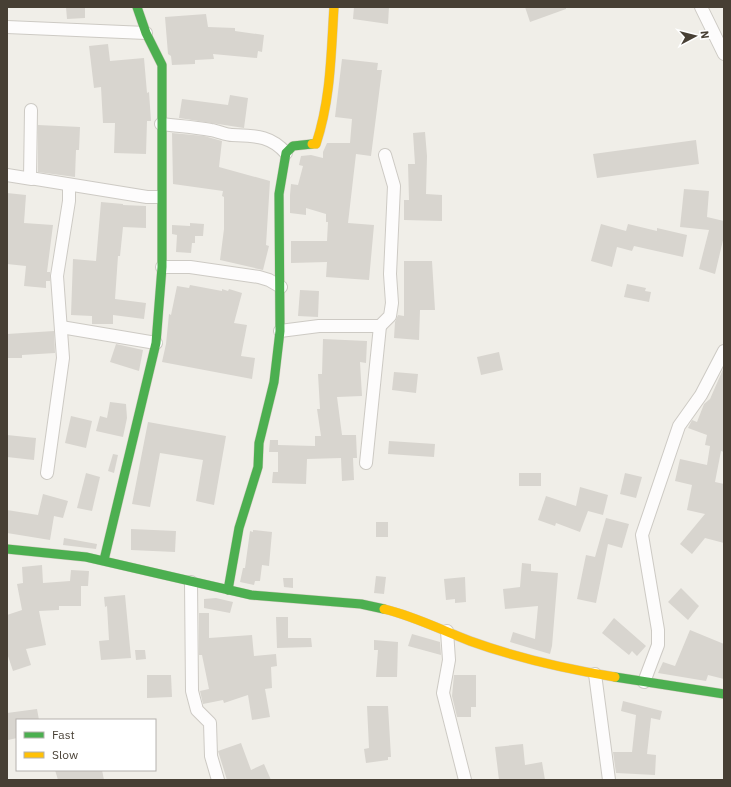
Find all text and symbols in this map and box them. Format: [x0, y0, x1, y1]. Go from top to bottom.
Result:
north arrow [675, 16, 715, 56]
text: N [697, 30, 712, 40]
legend [16, 719, 156, 771]
text: Fast [52, 727, 75, 742]
text: Slow [52, 747, 78, 762]

